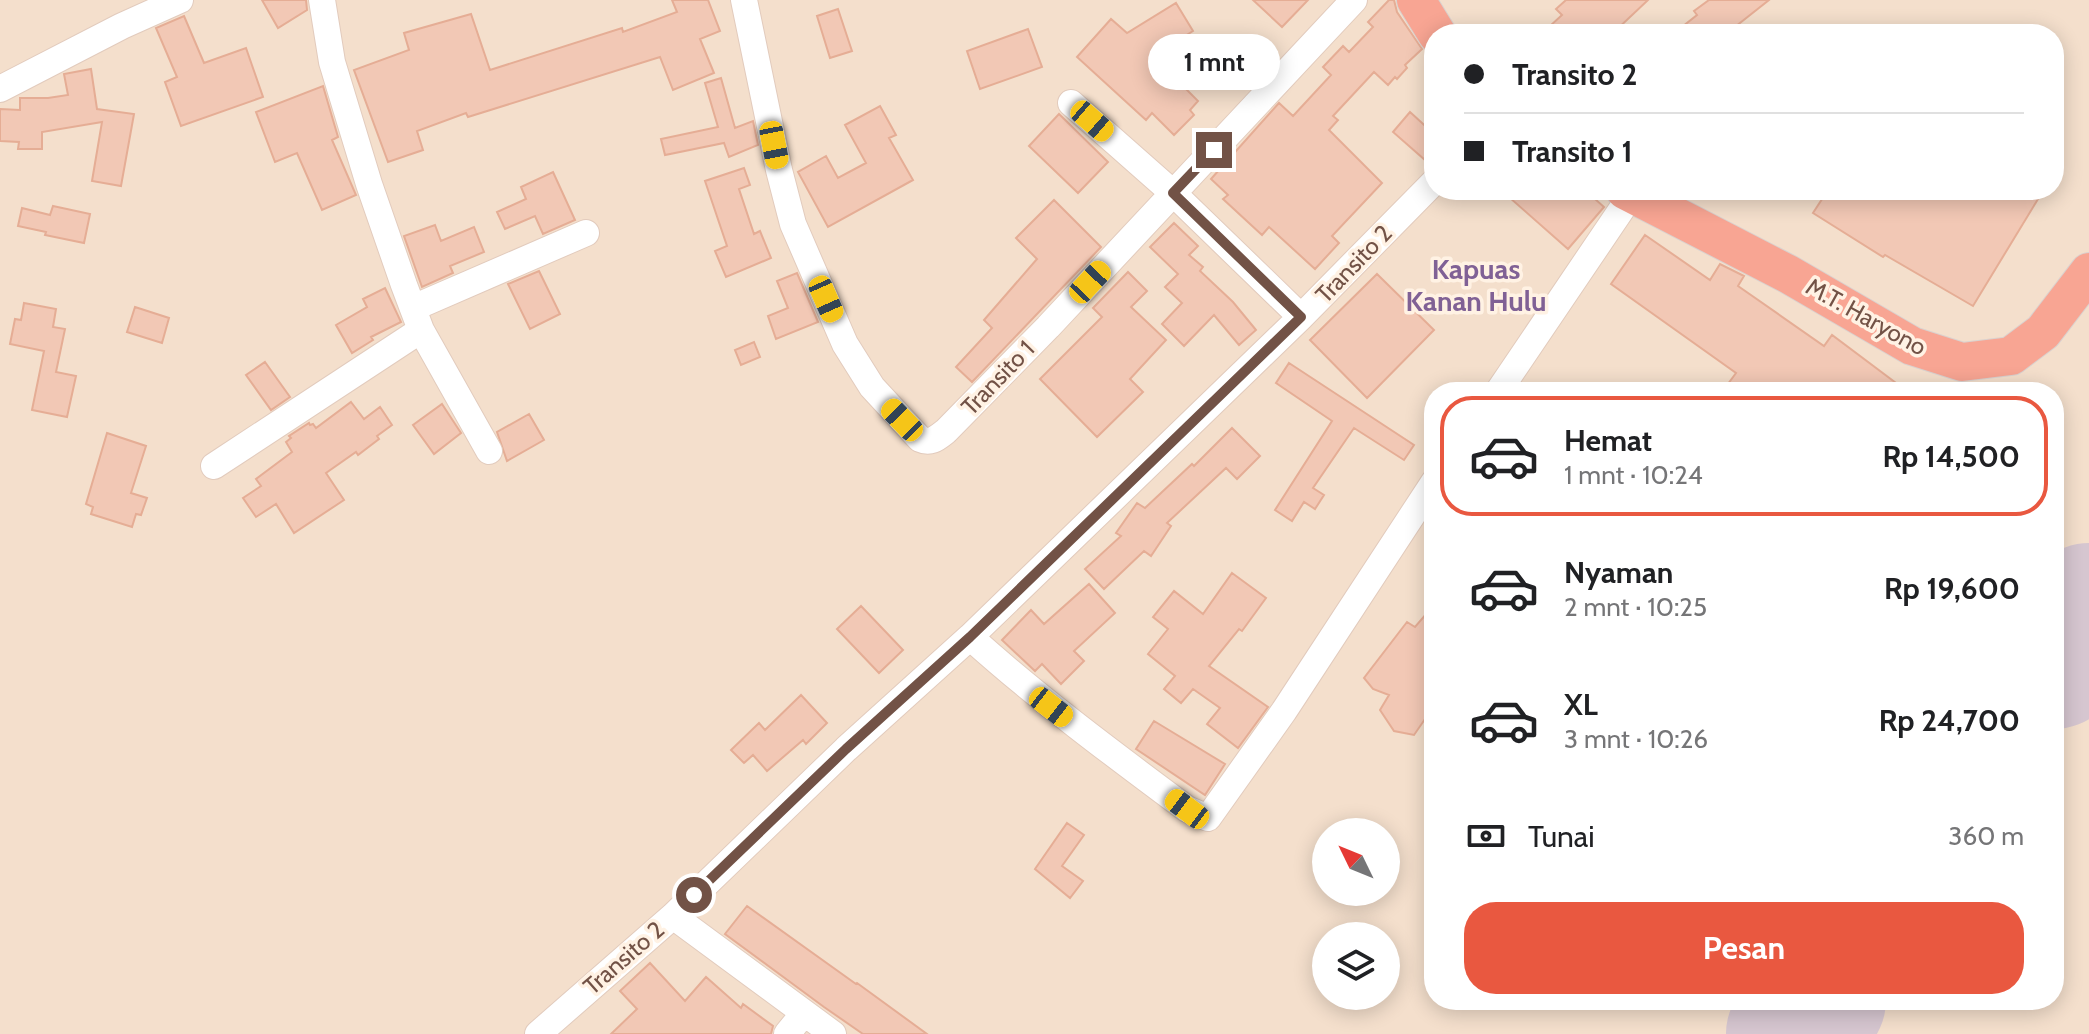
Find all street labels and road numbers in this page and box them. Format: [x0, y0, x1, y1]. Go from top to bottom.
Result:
street label: Transito 2 [1309, 219, 1398, 309]
street label: M.T. Haryono [1801, 272, 1932, 362]
street label: Transito 1 [955, 334, 1040, 421]
street label: Transito 2 [577, 915, 670, 1000]

